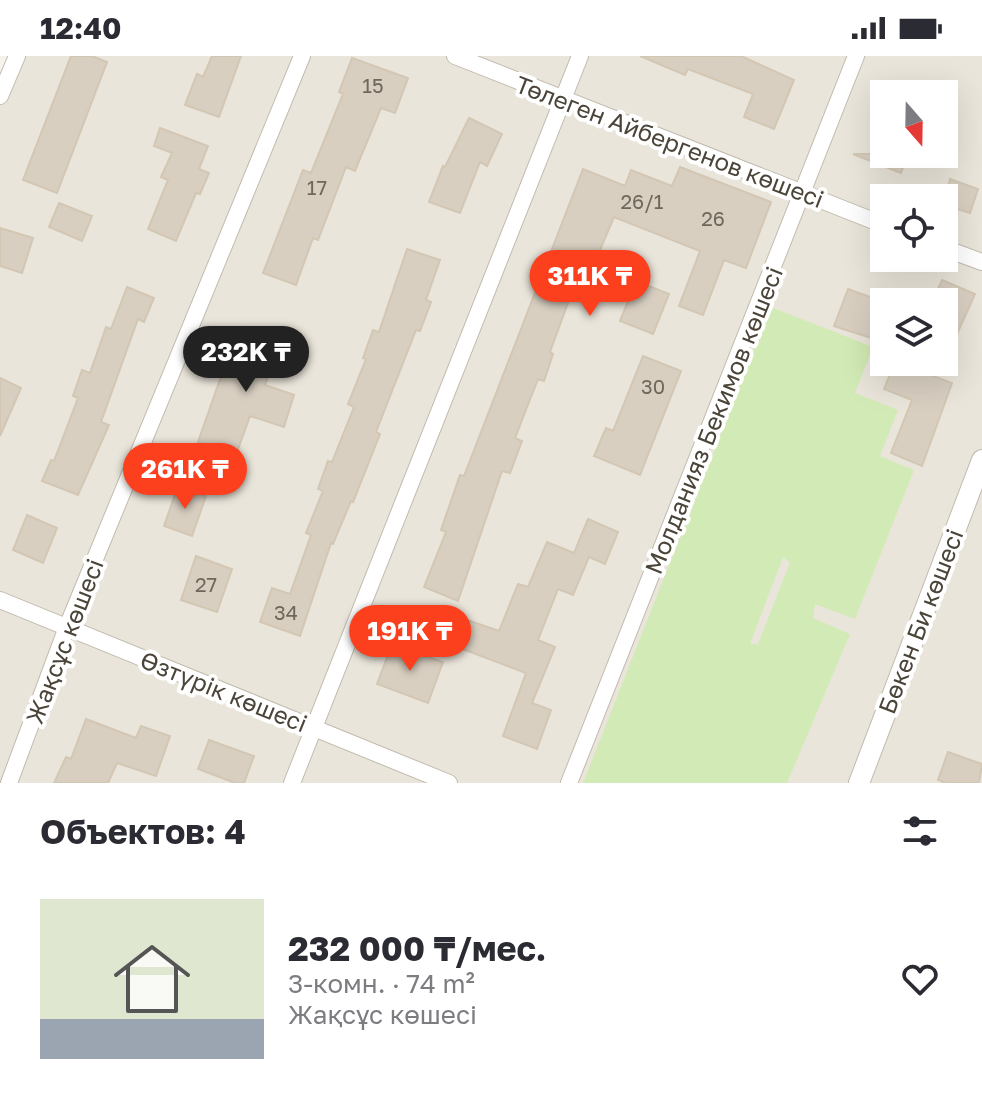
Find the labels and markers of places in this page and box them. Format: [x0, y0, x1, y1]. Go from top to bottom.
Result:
pin: 311K ₸ [525, 250, 655, 318]
pin: 232K ₸ [181, 326, 311, 394]
pin: 261K ₸ [120, 443, 250, 511]
pin: 191K ₸ [345, 605, 475, 673]

